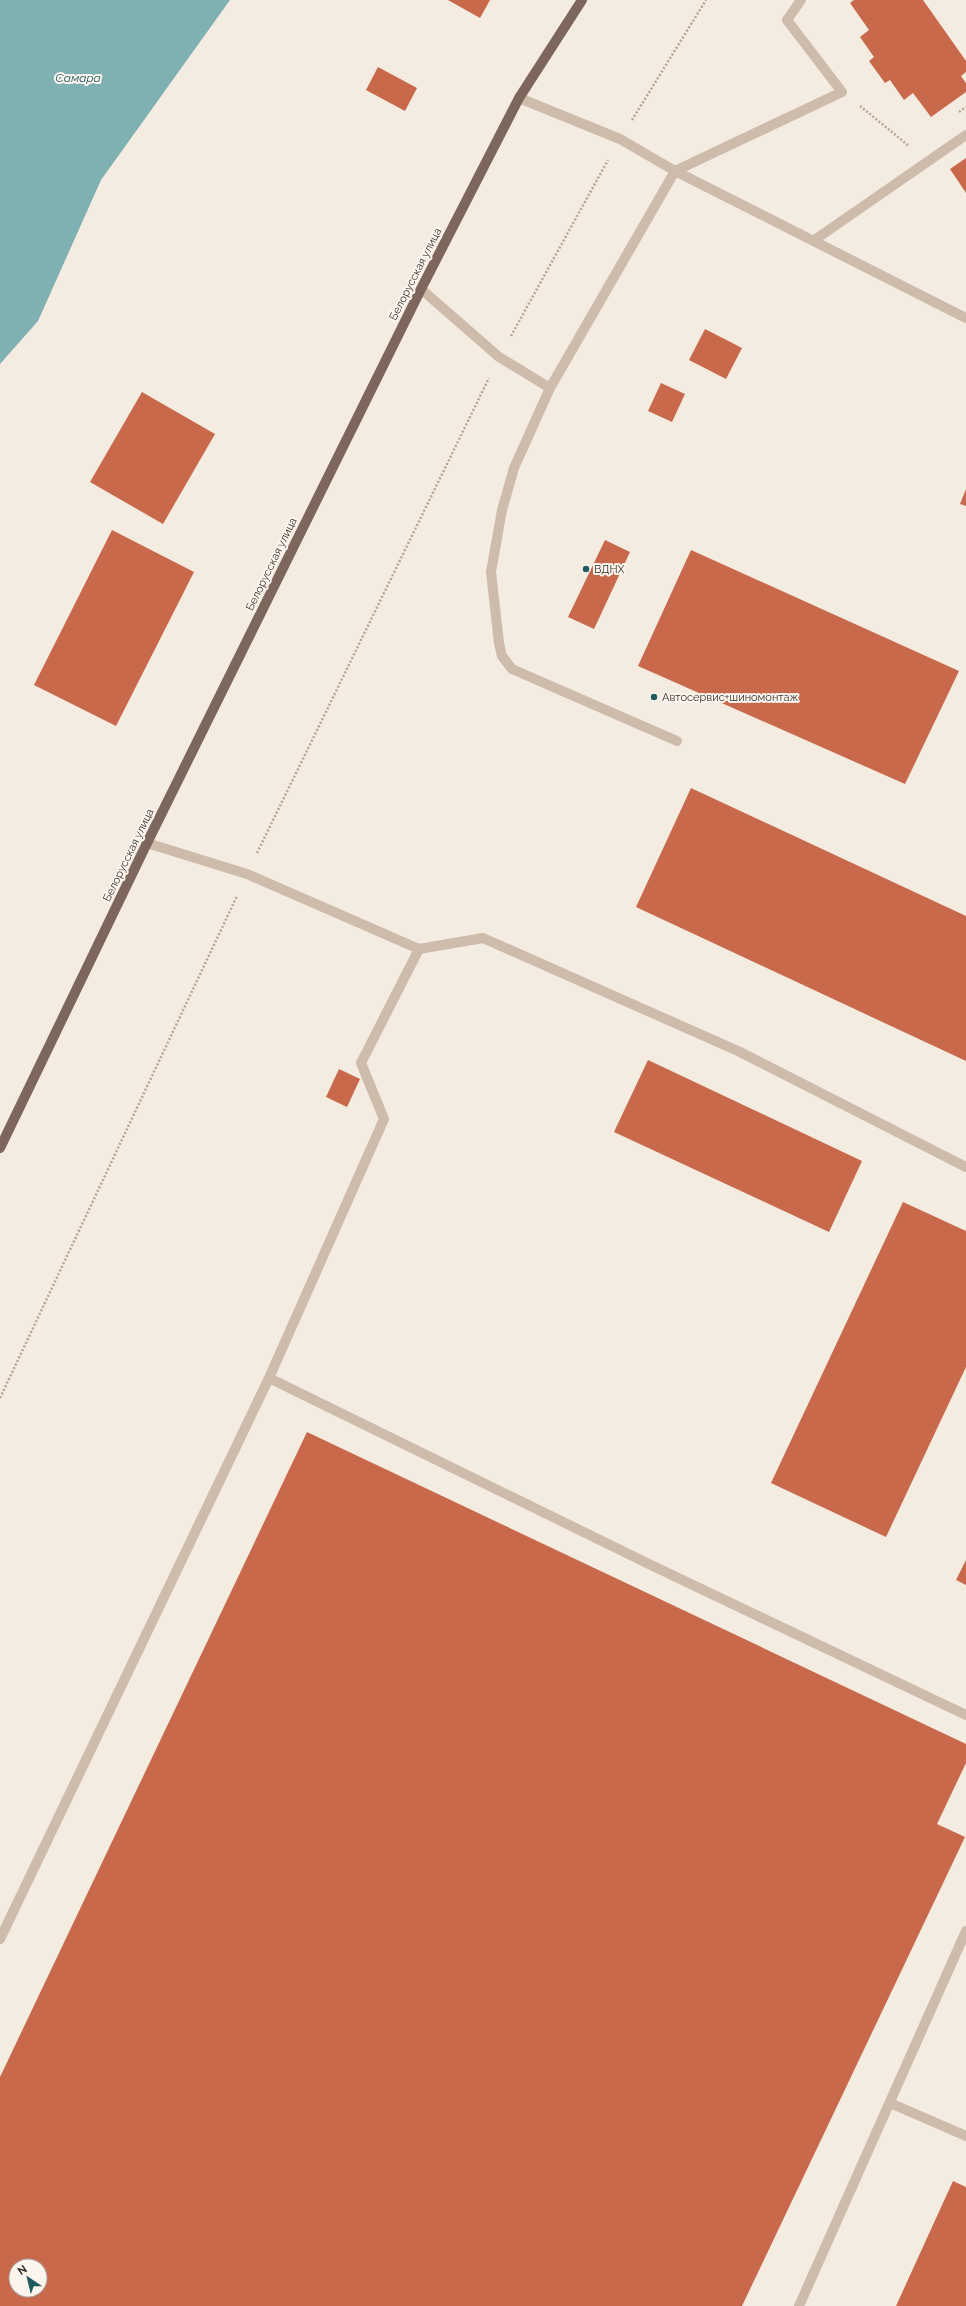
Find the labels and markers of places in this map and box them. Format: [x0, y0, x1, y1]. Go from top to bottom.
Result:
place label: ВДНХ [594, 563, 625, 576]
marker: ВДНХ [581, 564, 591, 574]
place label: Автосервис+шиномонтаж [662, 691, 798, 704]
marker: Автосервис+шиномонтаж [649, 692, 659, 702]

